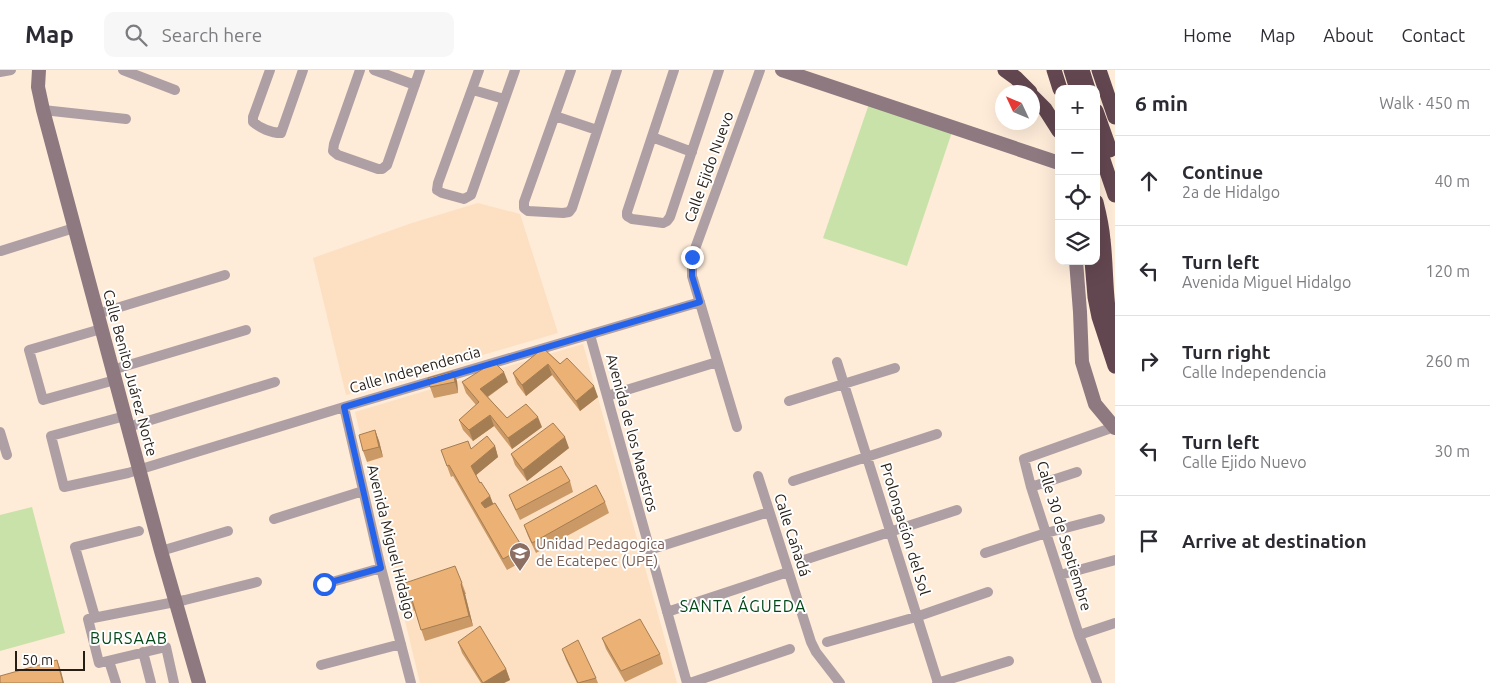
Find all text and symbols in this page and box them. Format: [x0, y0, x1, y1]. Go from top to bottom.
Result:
search box [104, 12, 454, 57]
text: Map [25, 21, 74, 48]
icon: search [122, 21, 150, 49]
text: Search here [162, 24, 262, 46]
text: Home [1183, 25, 1232, 45]
text: Map [1260, 25, 1295, 45]
text: About [1323, 25, 1373, 45]
text: Contact [1401, 25, 1465, 45]
north arrow [995, 85, 1040, 130]
map controls [1055, 85, 1100, 265]
button: + [1055, 85, 1100, 130]
text: 6 min [1135, 91, 1188, 115]
text: Walk · 450 m [1379, 94, 1470, 112]
street label: Calle Ejido Nuevo [681, 109, 736, 225]
button: − [1055, 130, 1100, 175]
text: Continue [1182, 161, 1263, 183]
icon: ahead [1135, 167, 1163, 195]
text: 40 m [1434, 172, 1470, 190]
button: locate [1055, 175, 1100, 220]
text: 2a de Hidalgo [1182, 183, 1280, 201]
button: layers [1055, 220, 1100, 265]
route end [681, 246, 704, 269]
text: Turn left [1182, 251, 1260, 273]
icon: left [1135, 257, 1163, 285]
text: 120 m [1425, 262, 1470, 280]
text: Avenida Miguel Hidalgo [1182, 273, 1351, 291]
street label: Calle Benito Juárez Norte [100, 288, 161, 458]
text: Turn right [1182, 341, 1270, 363]
street label: Calle Independencia [347, 343, 482, 396]
icon: right [1135, 347, 1163, 375]
street label: Avenida de los Maestros [603, 352, 662, 514]
text: 260 m [1425, 352, 1470, 370]
text: Calle Independencia [1182, 363, 1327, 381]
text: Turn left [1182, 431, 1260, 453]
icon: left [1135, 437, 1163, 465]
text: 30 m [1434, 442, 1470, 460]
text: Calle Ejido Nuevo [1182, 453, 1307, 471]
street label: Calle 30 de Septiembre [1034, 459, 1095, 613]
street label: Prolongación del Sol [877, 461, 934, 597]
street label: Avenida Miguel Hidalgo [364, 463, 419, 621]
street label: Calle Cañadá [771, 491, 814, 578]
icon: arrive [1135, 527, 1163, 555]
text: Arrive at destination [1182, 530, 1367, 552]
place label: Unidad Pedagogica de Ecatepec (UPE) [536, 535, 665, 569]
school or university icon: Unidad Pedagogica de Ecatepec (UPE) [508, 541, 532, 572]
route start [313, 573, 336, 596]
district label: SANTA ÁGUEDA [680, 595, 806, 615]
district label: BURSAAB [90, 629, 168, 647]
scale bar [15, 648, 85, 671]
text: 50 m [22, 652, 53, 668]

